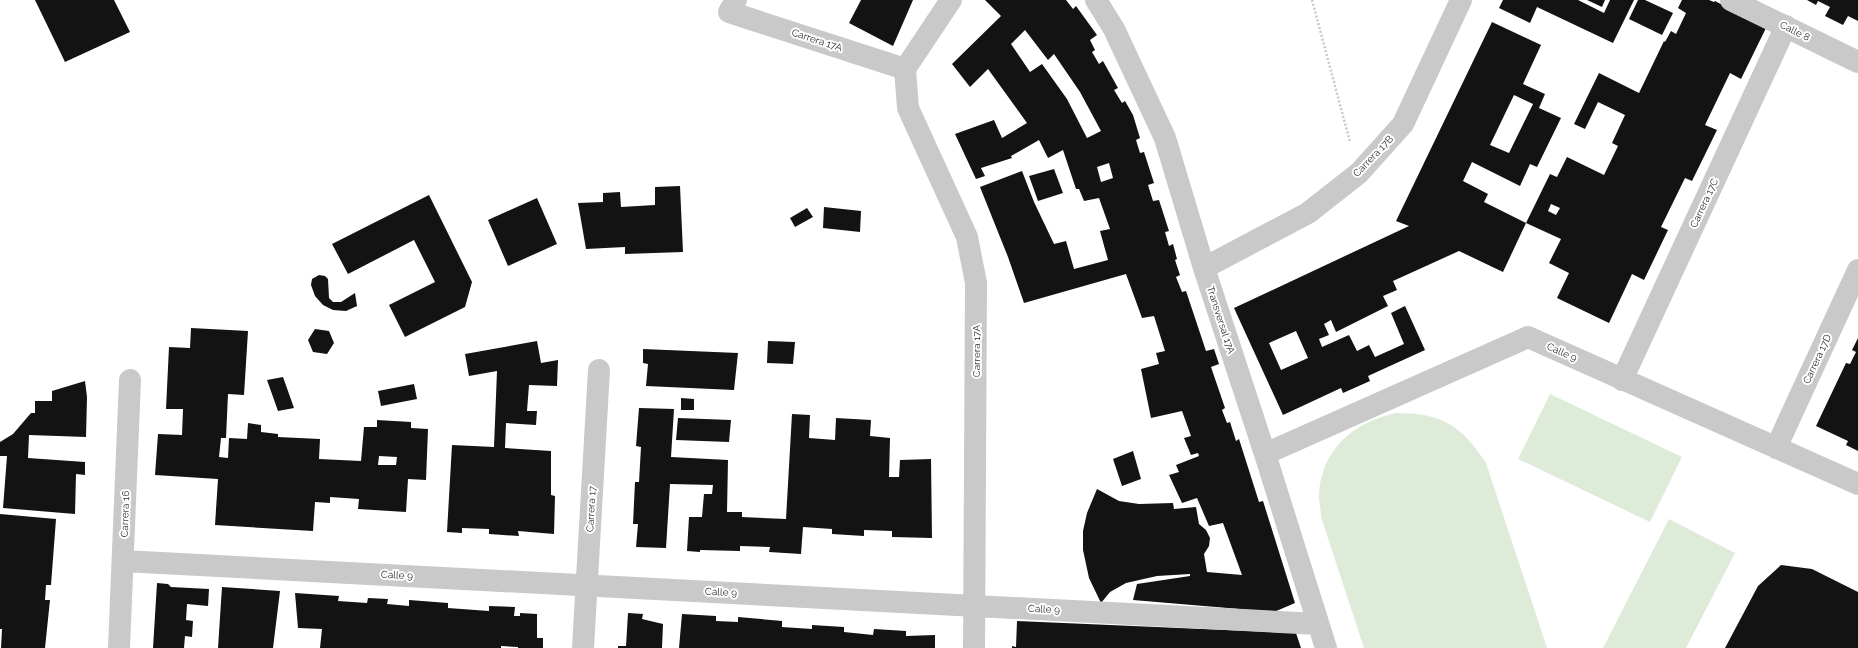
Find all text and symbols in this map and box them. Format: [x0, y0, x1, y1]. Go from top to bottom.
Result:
street label: Calle 8 [1778, 19, 1812, 43]
street label: Carrera 17A [790, 27, 844, 53]
street label: Carrera 17B [1351, 133, 1396, 179]
street label: Carrera 17C [1688, 177, 1720, 229]
street label: Transversal 17A [1205, 285, 1237, 355]
street label: Carrera 17A [971, 325, 982, 377]
street label: Carrera 17D [1801, 333, 1833, 385]
street label: Calle 9 [1545, 340, 1579, 364]
street label: Carrera 17 [584, 485, 598, 532]
street label: Carrera 16 [119, 490, 131, 538]
street label: Calle 9 [381, 569, 413, 581]
street label: Calle 9 [705, 586, 737, 598]
street label: Calle 9 [1028, 603, 1060, 615]

